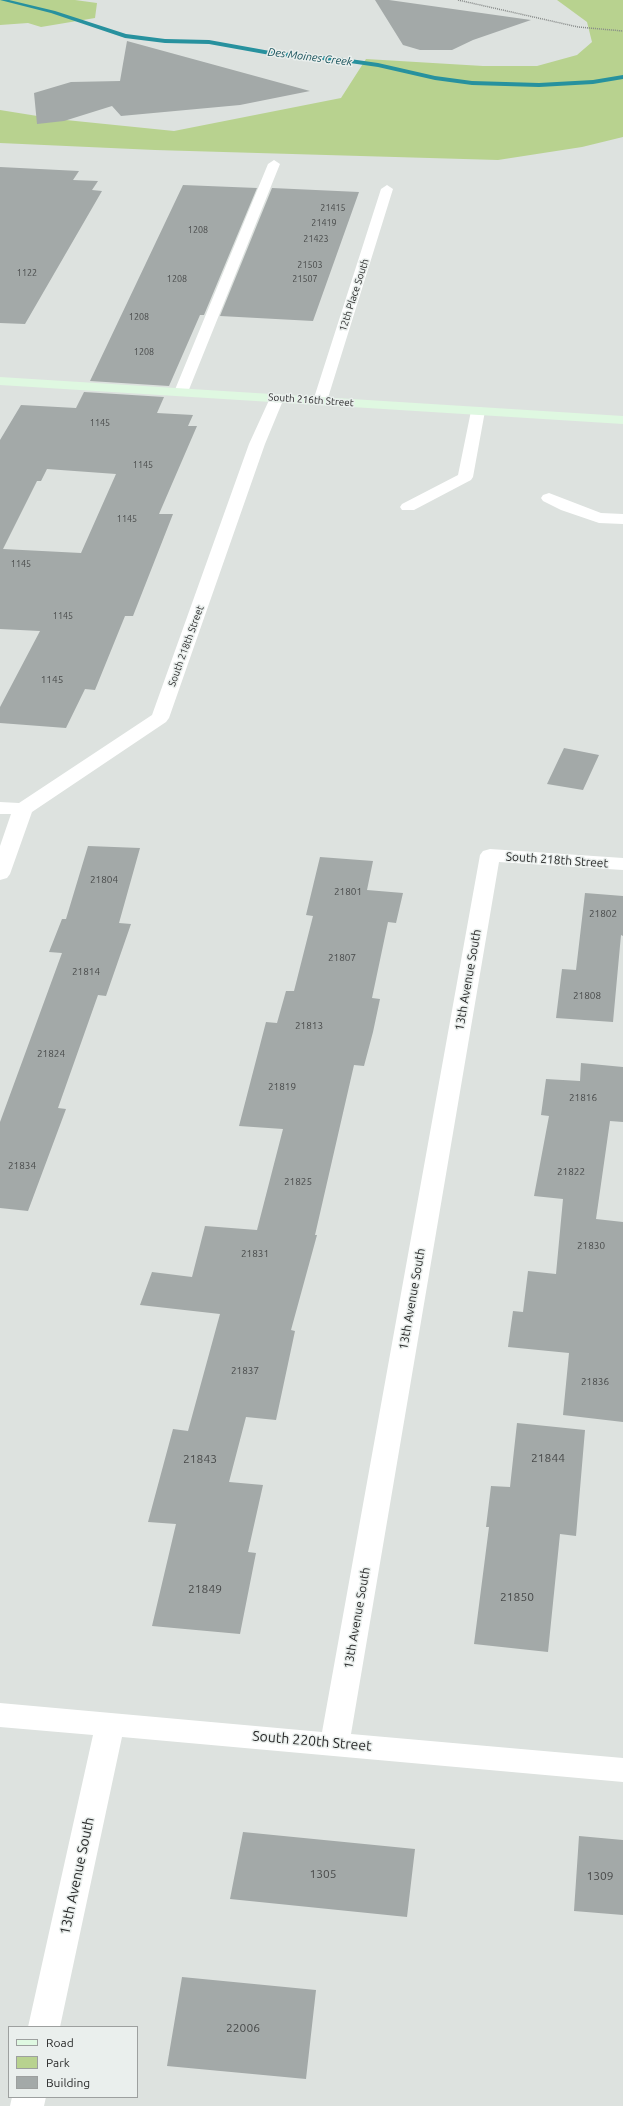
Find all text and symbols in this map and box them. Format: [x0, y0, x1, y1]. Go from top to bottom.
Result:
water label: Des Moines Creek [267, 45, 353, 69]
house number: 21415 [320, 203, 346, 213]
house number: 21419 [311, 218, 337, 228]
house number: 1208 [188, 225, 208, 235]
house number: 21423 [303, 234, 329, 244]
street label: 12th Place South [337, 257, 371, 333]
house number: 21503 [297, 260, 323, 270]
house number: 1122 [17, 268, 37, 278]
house number: 1208 [167, 274, 187, 284]
house number: 21507 [292, 274, 318, 284]
house number: 1208 [129, 312, 149, 322]
house number: 1208 [134, 347, 154, 357]
street label: South 216th Street [268, 391, 354, 409]
house number: 1145 [90, 418, 110, 428]
house number: 1145 [133, 460, 153, 470]
house number: 1145 [117, 514, 137, 524]
house number: 1145 [11, 559, 31, 569]
street label: South 218th Street [166, 604, 206, 688]
house number: 1145 [53, 611, 73, 621]
house number: 1145 [41, 674, 63, 686]
street label: South 218th Street [505, 849, 609, 871]
house number: 21804 [90, 874, 118, 886]
house number: 21801 [334, 886, 362, 898]
house number: 21802 [589, 908, 617, 920]
street label: 13th Avenue South [452, 928, 484, 1032]
house number: 21807 [328, 952, 356, 964]
house number: 21814 [72, 966, 100, 978]
house number: 21808 [573, 990, 601, 1002]
house number: 21813 [295, 1020, 323, 1032]
house number: 21824 [37, 1048, 65, 1060]
house number: 21819 [268, 1081, 296, 1093]
house number: 21816 [569, 1092, 597, 1104]
house number: 21834 [8, 1160, 36, 1172]
house number: 21822 [557, 1166, 585, 1178]
house number: 21825 [284, 1176, 312, 1188]
house number: 21830 [577, 1240, 605, 1252]
street label: 13th Avenue South [396, 1247, 428, 1351]
house number: 21831 [241, 1248, 269, 1260]
house number: 21837 [231, 1365, 259, 1377]
house number: 21836 [581, 1376, 609, 1388]
house number: 21844 [531, 1451, 565, 1465]
house number: 21843 [183, 1452, 217, 1466]
street label: 13th Avenue South [341, 1566, 373, 1670]
house number: 21849 [188, 1582, 222, 1596]
house number: 21850 [500, 1590, 534, 1604]
street label: South 220th Street [252, 1727, 372, 1755]
street label: 13th Avenue South [56, 1816, 98, 1936]
house number: 1305 [309, 1867, 337, 1881]
house number: 1309 [586, 1869, 614, 1883]
house number: 22006 [226, 2021, 260, 2035]
legend [8, 2026, 138, 2098]
text: Road [46, 2036, 74, 2049]
text: Park [46, 2056, 70, 2069]
text: Building [46, 2076, 90, 2089]

